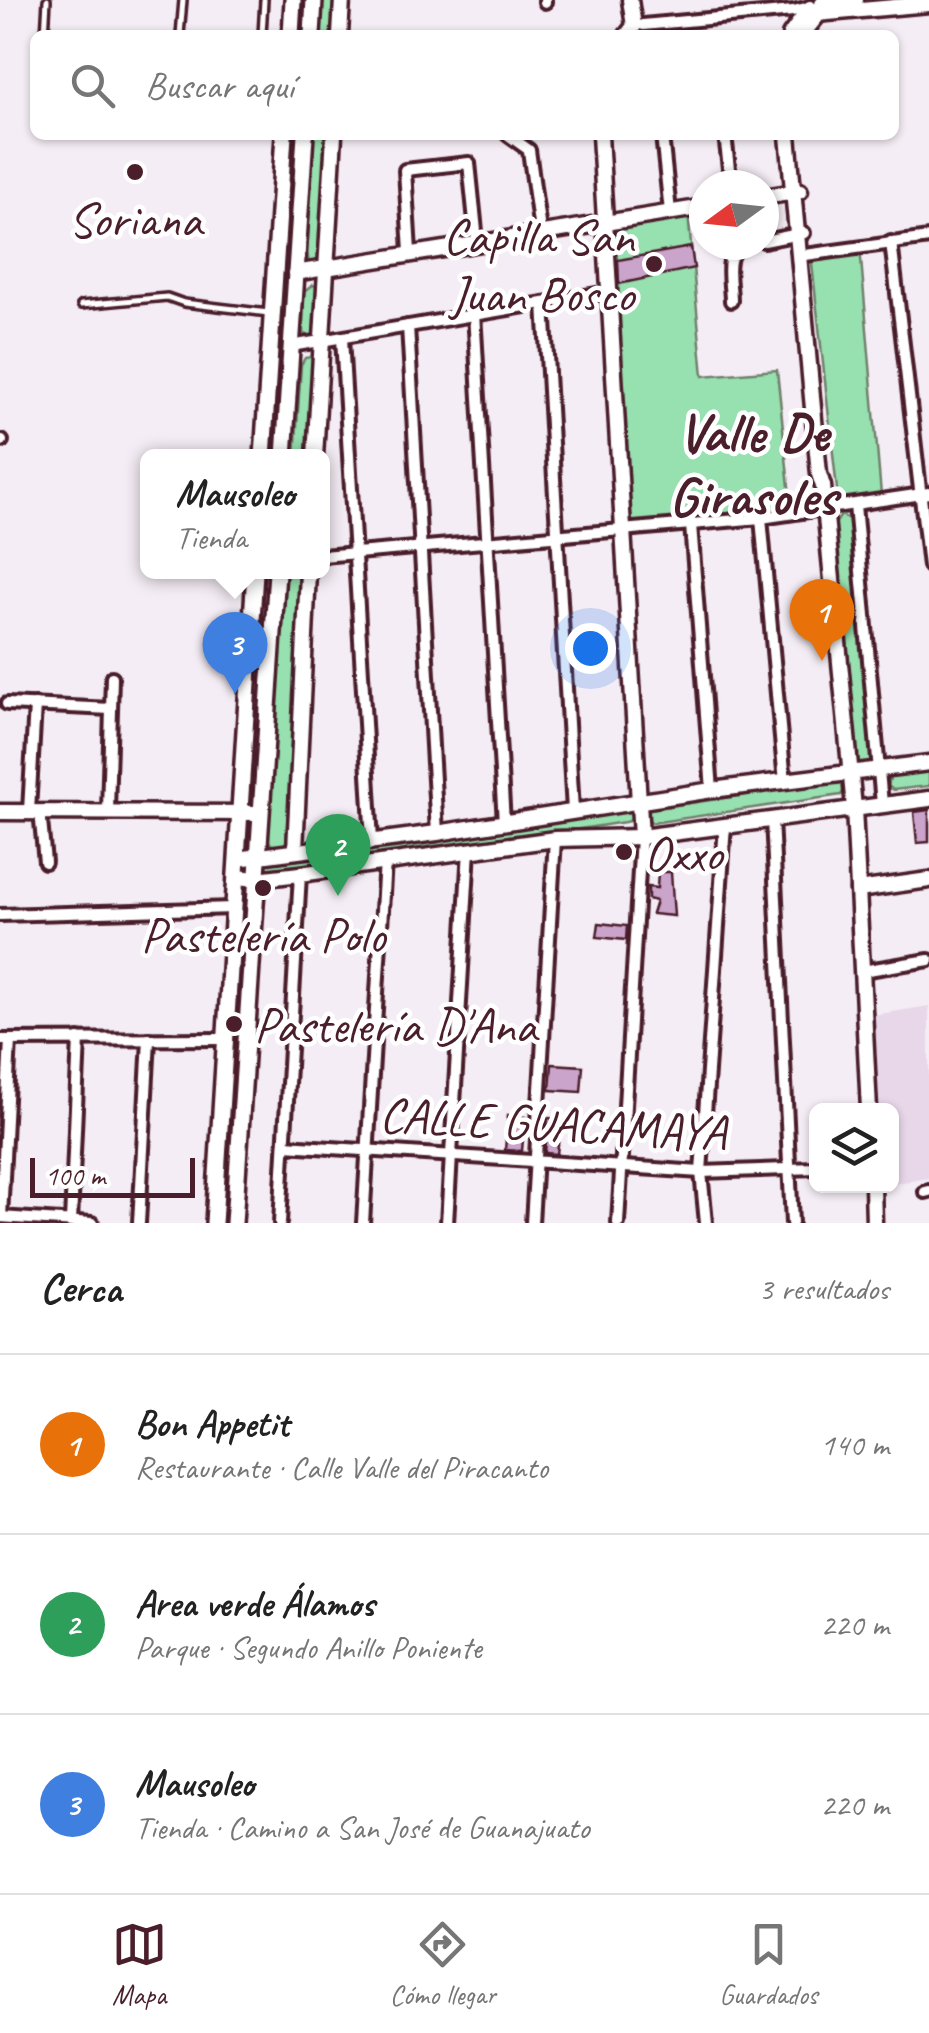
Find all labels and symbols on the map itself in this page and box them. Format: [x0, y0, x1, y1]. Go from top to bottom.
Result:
marker: Soriana [124, 161, 146, 183]
north arrow [689, 170, 779, 260]
place label: Soriana [68, 188, 205, 251]
place label: Capilla San Juan Bosco [443, 205, 636, 326]
marker: Capilla San Juan Bosco [643, 253, 665, 275]
district label: Valle De Girasoles [669, 398, 841, 531]
pin: 1 [790, 578, 854, 661]
pin: 3 [202, 612, 268, 694]
your location [565, 623, 616, 674]
pin: 2 [306, 814, 370, 896]
place label: Oxxo [644, 822, 725, 885]
marker: Oxxo [613, 841, 635, 863]
marker: Pastelería Polo [252, 877, 274, 899]
place label: Pastelería Polo [141, 904, 388, 967]
place label: Pastelería D'Ana [254, 994, 540, 1057]
marker: Pastelería D'Ana [223, 1013, 245, 1035]
street label: CALLE GUACAMAYA [378, 1083, 730, 1164]
scale bar [30, 1153, 195, 1198]

